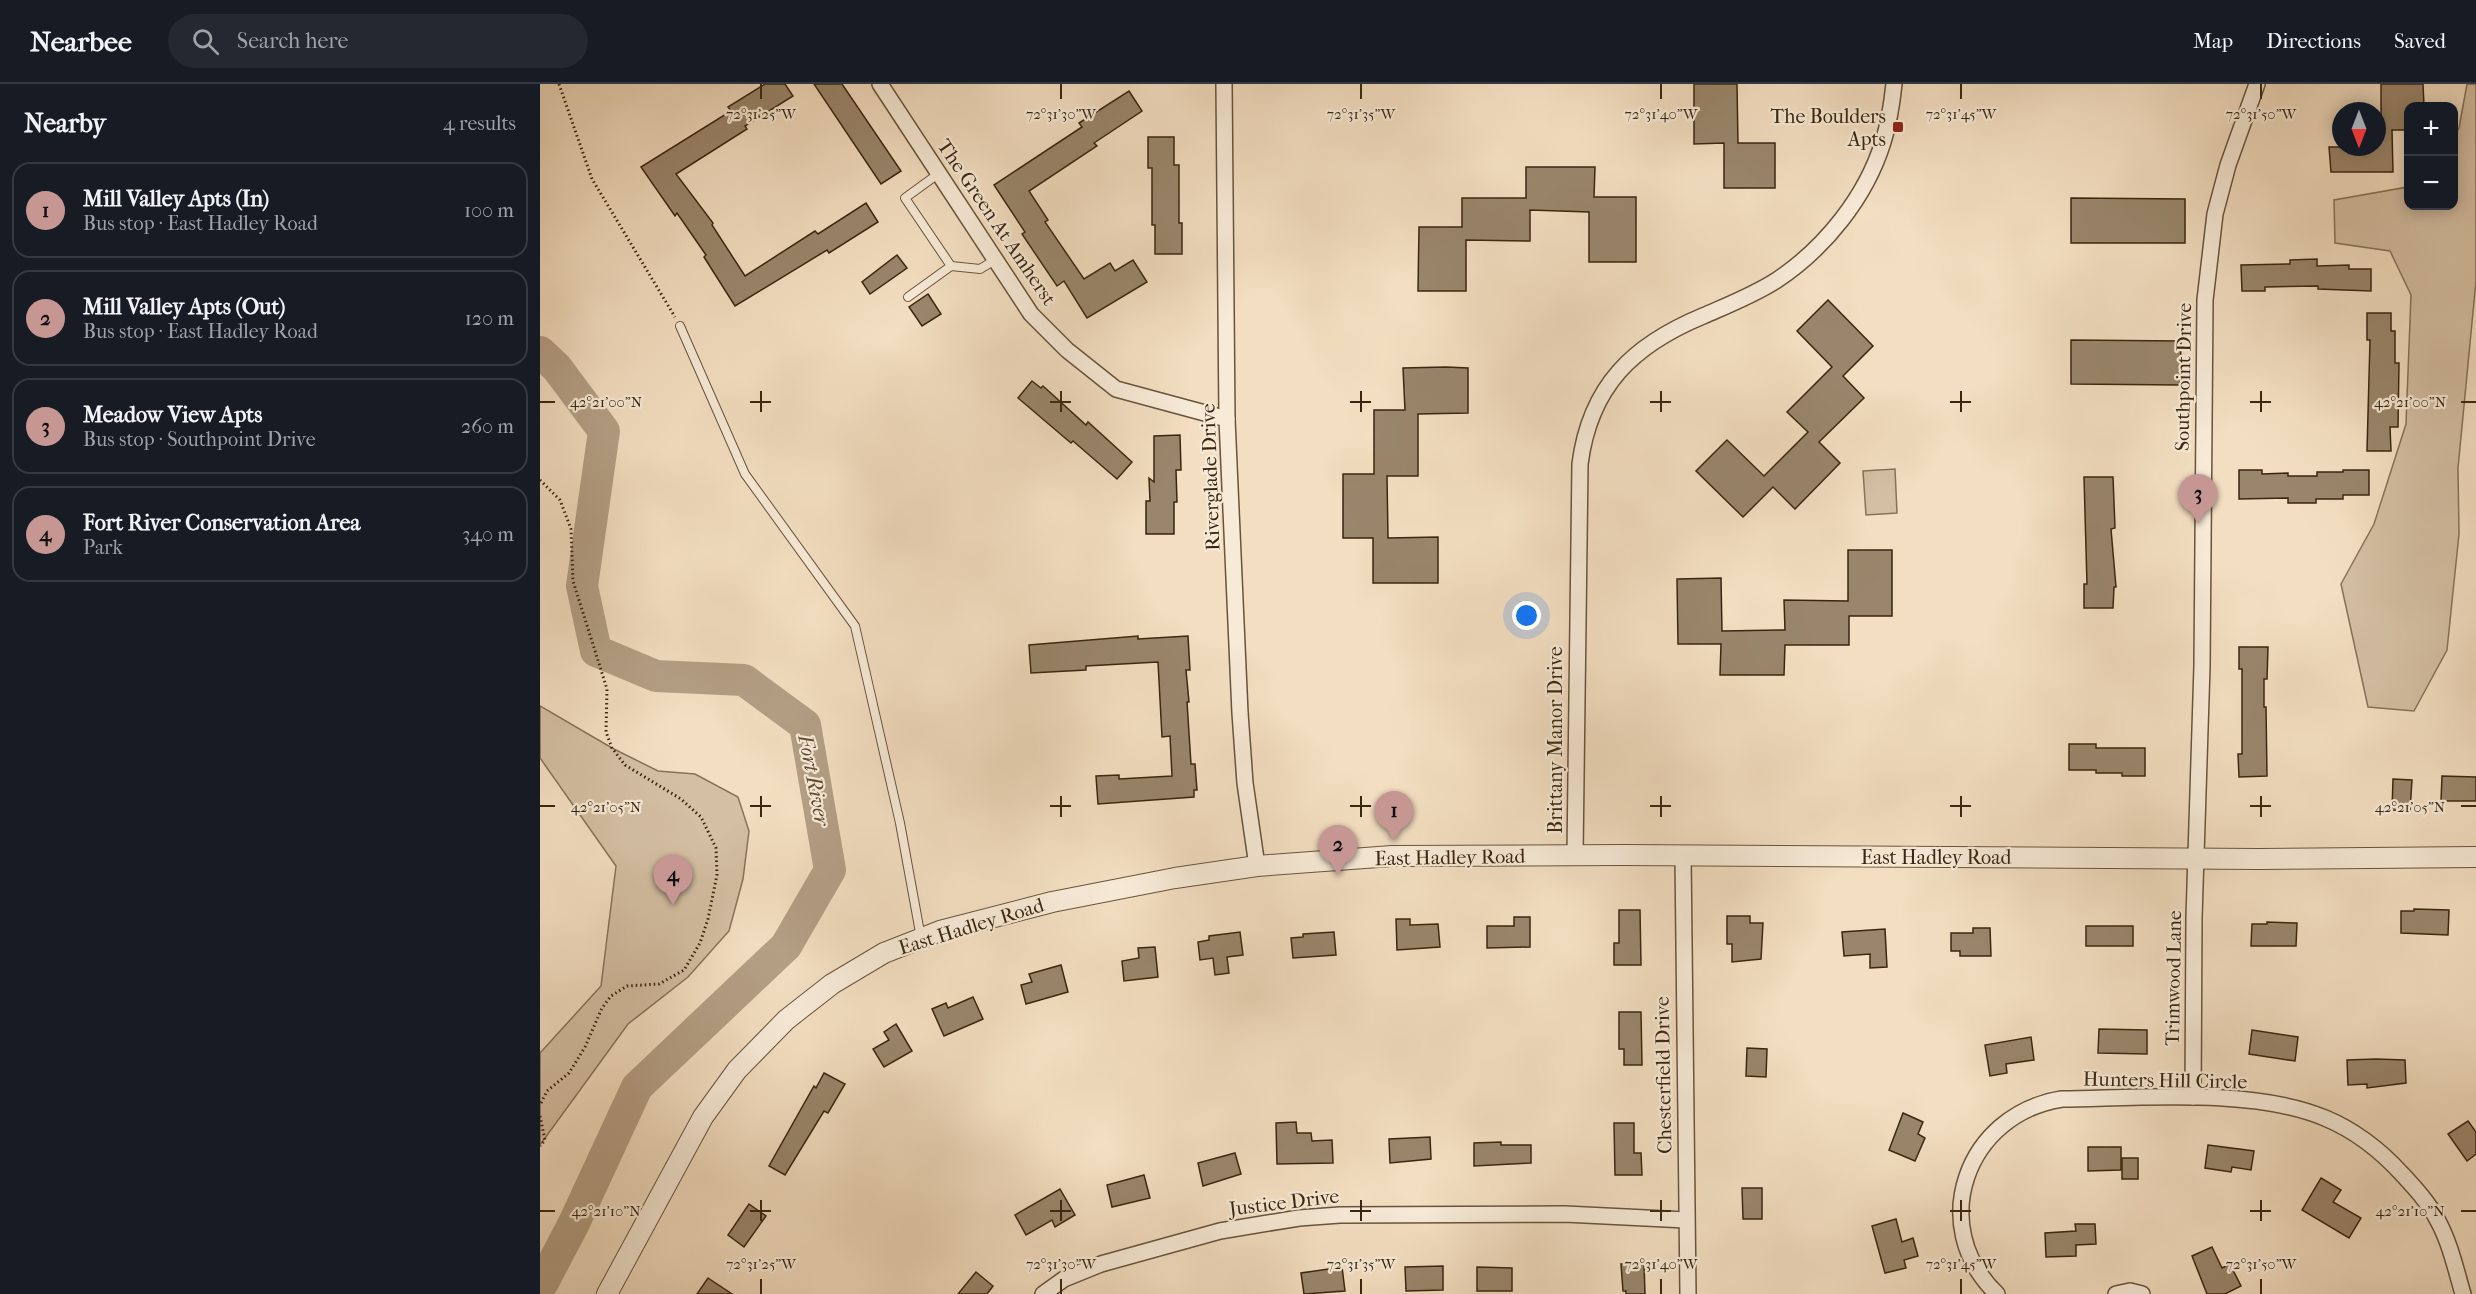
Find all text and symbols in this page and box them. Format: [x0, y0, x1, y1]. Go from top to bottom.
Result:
search box [168, 14, 588, 68]
text: Nearbee [30, 25, 132, 58]
icon: search [189, 25, 222, 58]
text: Search here [237, 28, 348, 54]
text: Map [2193, 29, 2233, 53]
text: Directions [2266, 29, 2361, 53]
text: Saved [2394, 29, 2446, 53]
north arrow [2332, 102, 2386, 156]
map controls [2404, 102, 2458, 210]
button: + [2404, 102, 2458, 156]
text: 72°31'25"W [726, 105, 797, 123]
text: 72°31'30"W [1026, 105, 1097, 123]
text: 72°31'35"W [1327, 105, 1396, 123]
text: 72°31'40"W [1625, 105, 1699, 123]
place label: The Boulders Apts [1770, 105, 1886, 151]
text: 72°31'45"W [1926, 105, 1998, 123]
text: 72°31'50"W [2226, 105, 2297, 123]
text: Nearby [24, 108, 106, 139]
text: 4 results [443, 112, 516, 135]
marker: The Boulders Apts [1891, 120, 1905, 134]
street label: The Green At Amherst [932, 135, 1061, 310]
button: − [2404, 156, 2458, 210]
text: Mill Valley Apts (In) [83, 186, 269, 212]
text: 1 [42, 199, 49, 222]
text: 100 m [464, 199, 514, 222]
text: Bus stop · East Hadley Road [83, 212, 318, 235]
text: Mill Valley Apts (Out) [83, 294, 285, 320]
street label: Southpoint Drive [2171, 303, 2196, 451]
text: 2 [40, 307, 51, 330]
text: 120 m [465, 307, 514, 330]
text: Bus stop · East Hadley Road [83, 320, 318, 343]
text: 42°21'00"N [570, 393, 643, 411]
text: 42°21'00"N [2374, 393, 2447, 411]
text: Meadow View Apts [83, 402, 262, 428]
street label: Riverglade Drive [1196, 403, 1225, 551]
text: 3 [41, 415, 50, 438]
text: 260 m [461, 415, 514, 438]
text: Bus stop · Southpoint Drive [83, 428, 316, 451]
pin: 3 [2178, 474, 2218, 524]
text: Fort River Conservation Area [83, 510, 361, 536]
text: 4 [40, 523, 51, 546]
text: 340 m [462, 523, 514, 546]
text: Park [83, 536, 123, 559]
your location [1512, 601, 1541, 630]
street label: Brittany Manor Drive [1544, 646, 1567, 834]
water label: Fort River [793, 732, 835, 829]
pin: 1 [1374, 792, 1414, 841]
text: 42°21'05"N [571, 798, 642, 816]
text: 42°21'05"N [2375, 798, 2446, 816]
pin: 2 [1318, 826, 1358, 875]
street label: East Hadley Road [1374, 845, 1527, 870]
street label: East Hadley Road [1861, 846, 2012, 869]
pin: 4 [654, 856, 692, 905]
street label: East Hadley Road [896, 893, 1048, 959]
street label: Trimwood Lane [2161, 910, 2186, 1046]
street label: Chesterfield Drive [1651, 996, 1676, 1154]
street label: Hunters Hill Circle [2083, 1068, 2247, 1093]
street label: Justice Drive [1226, 1184, 1340, 1221]
text: 42°21'10"N [571, 1202, 641, 1220]
text: 42°21'10"N [2375, 1202, 2445, 1220]
text: 72°31'25"W [726, 1255, 797, 1273]
text: 72°31'30"W [1026, 1255, 1097, 1273]
text: 72°31'35"W [1327, 1255, 1396, 1273]
text: 72°31'40"W [1625, 1255, 1699, 1273]
text: 72°31'45"W [1926, 1255, 1998, 1273]
text: 72°31'50"W [2226, 1255, 2297, 1273]

